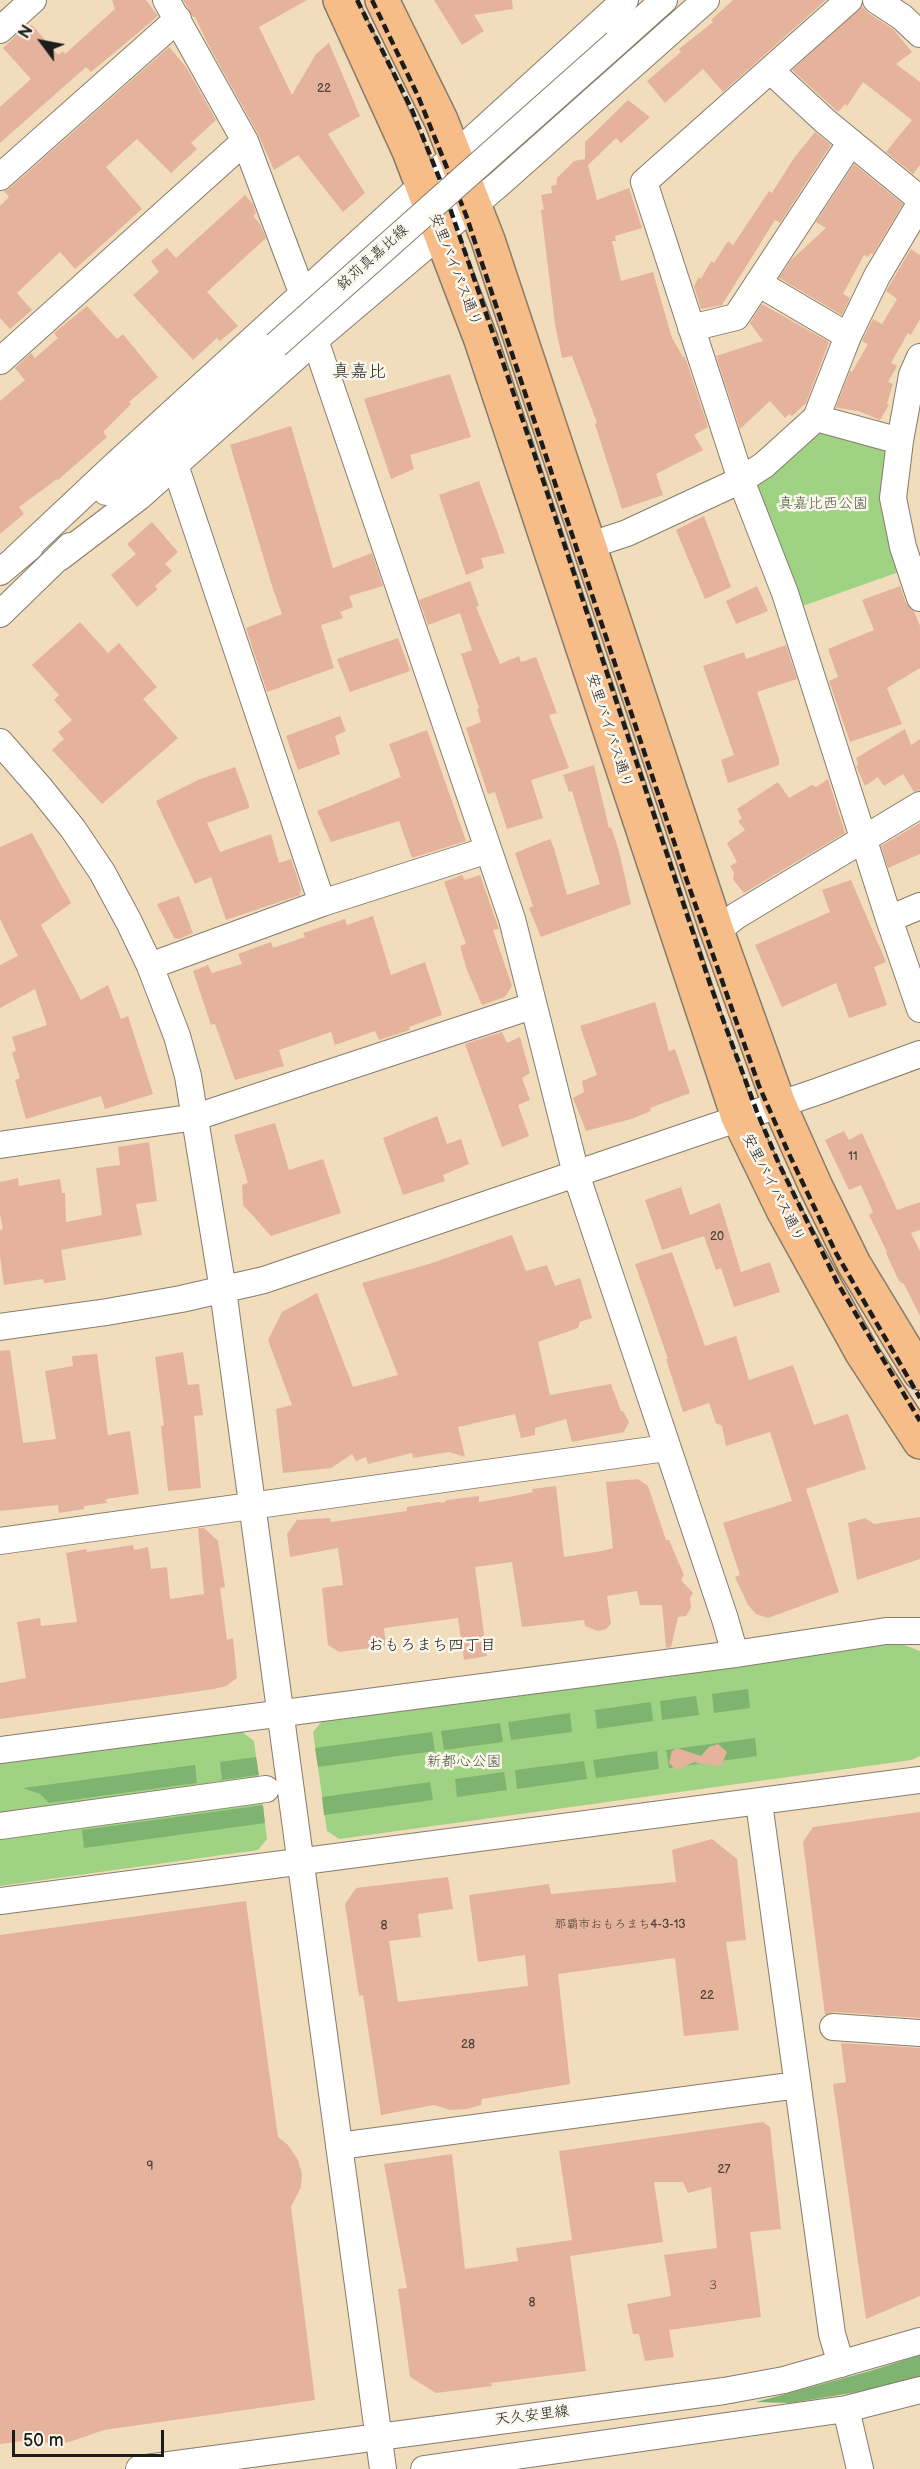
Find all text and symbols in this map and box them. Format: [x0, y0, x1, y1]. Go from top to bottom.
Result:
north arrow [12, 12, 72, 72]
text: N [15, 22, 38, 42]
house number: 22 [317, 82, 331, 96]
street label: 安里バイパス通り [425, 211, 485, 329]
street label: 銘苅真嘉比線 [334, 221, 412, 295]
district label: 真嘉比 [332, 361, 386, 383]
park label: 真嘉比西公園 [778, 495, 868, 513]
street label: 安里バイパス通り [582, 671, 636, 791]
street label: 安里バイパス通り [738, 1130, 808, 1246]
house number: 11 [848, 1150, 858, 1164]
house number: 20 [710, 1230, 724, 1244]
district label: おもろまち四丁目 [368, 1636, 496, 1656]
park label: 新都心公園 [427, 1753, 501, 1771]
house number: 那覇市おもろまち4-3-13 [554, 1918, 686, 1932]
house number: 8 [381, 1919, 387, 1933]
house number: 22 [700, 1989, 714, 2003]
house number: 28 [461, 2038, 475, 2052]
house number: 9 [147, 2160, 153, 2174]
house number: 27 [718, 2163, 730, 2177]
house number: ３ [707, 2279, 719, 2293]
house number: 8 [529, 2296, 535, 2310]
street label: 天久安里線 [494, 2402, 570, 2430]
scale bar [15, 2418, 166, 2456]
text: 50 m [23, 2430, 64, 2451]

